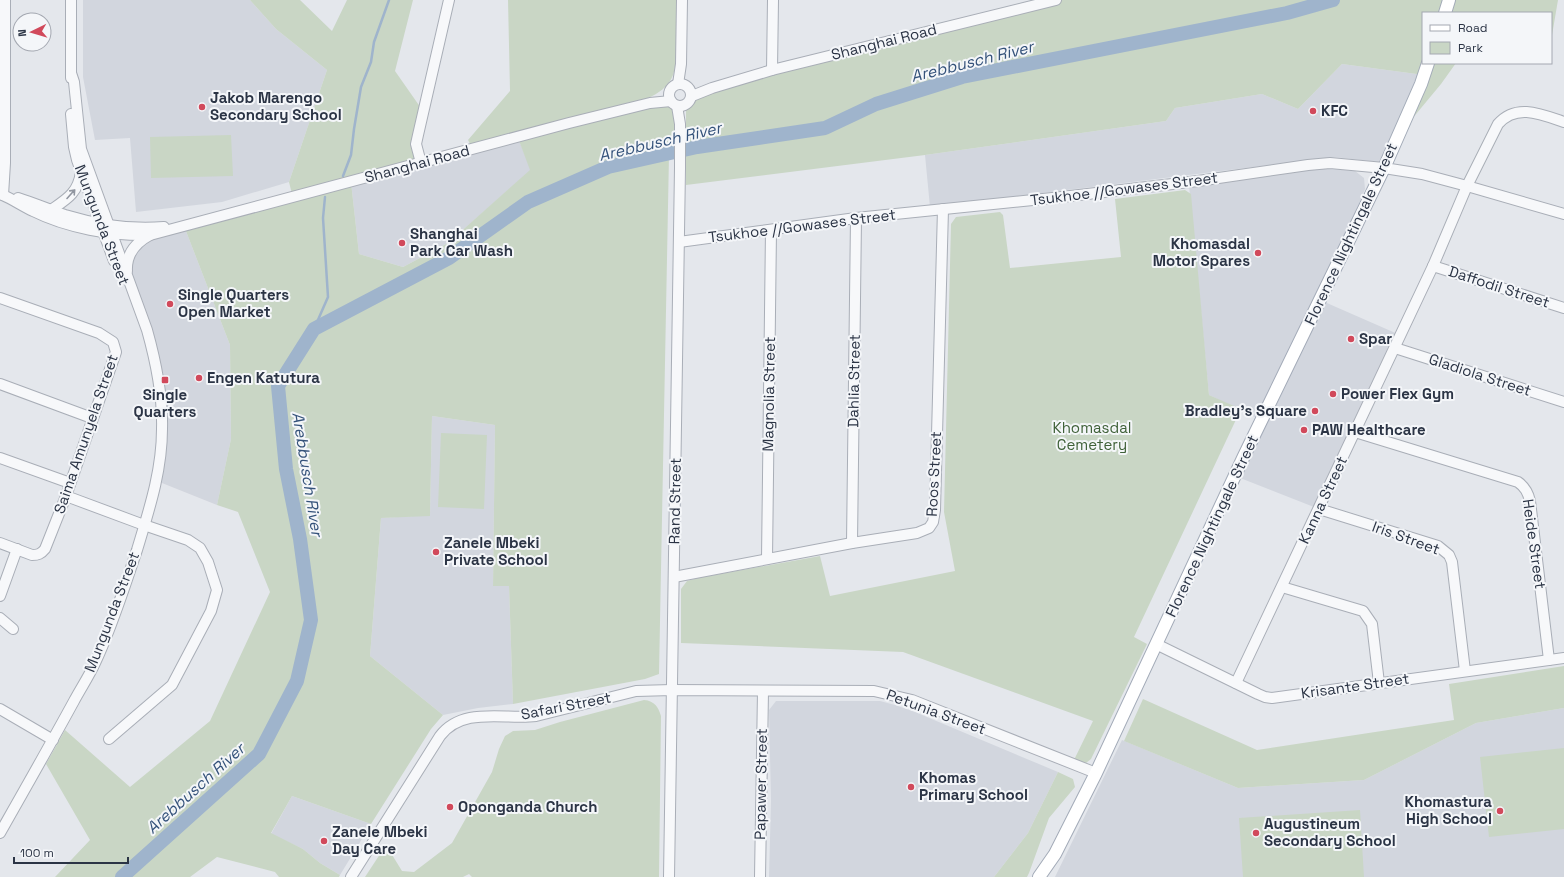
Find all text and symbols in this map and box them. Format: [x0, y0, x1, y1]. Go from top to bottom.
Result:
north arrow [12, 12, 52, 52]
legend [1422, 12, 1552, 64]
street label: Shanghai Road [829, 19, 939, 64]
text: Road [1458, 20, 1487, 36]
text: N [15, 29, 29, 37]
water label: Arebbusch River [909, 36, 1037, 87]
text: Park [1458, 40, 1483, 56]
place label: Jakob Marengo Secondary School [210, 88, 342, 124]
place label: KFC [1321, 101, 1348, 120]
marker: Jakob Marengo Secondary School [197, 102, 207, 112]
marker: KFC [1308, 106, 1318, 116]
water label: Arebbusch River [597, 117, 725, 166]
street label: Shanghai Road [362, 140, 471, 187]
street label: Florence Nightingale Street [1300, 140, 1401, 328]
street label: Mungunda Street [71, 162, 134, 288]
street label: Tsukhoe //Gowases Street [1029, 168, 1219, 209]
one-way arrow [66, 190, 75, 200]
street label: Tsukhoe //Gowases Street [707, 205, 897, 246]
place label: Shanghai Park Car Wash [410, 224, 513, 260]
place label: Khomasdal Motor Spares [1153, 234, 1250, 270]
marker: Shanghai Park Car Wash [397, 238, 407, 248]
marker: Khomasdal Motor Spares [1253, 248, 1263, 258]
street label: Daffodil Street [1446, 261, 1552, 312]
place label: Single Quarters Open Market [178, 285, 289, 321]
marker: Single Quarters Open Market [165, 299, 175, 309]
place label: Spar [1359, 329, 1392, 348]
street label: Dahlia Street [843, 334, 864, 428]
marker: Spar [1346, 334, 1356, 344]
street label: Magnolia Street [758, 336, 779, 452]
street label: Gladiola Street [1427, 349, 1534, 400]
street label: Saima Amunyela Street [49, 352, 122, 516]
place label: Engen Katutura [207, 368, 320, 387]
marker: Engen Katutura [194, 373, 204, 383]
marker: Single Quarters [160, 375, 170, 385]
place label: Power Flex Gym [1341, 384, 1454, 403]
place label: Single Quarters [134, 385, 197, 421]
marker: Power Flex Gym [1328, 389, 1338, 399]
place label: Bradley's Square [1184, 401, 1307, 420]
marker: Bradley's Square [1310, 406, 1320, 416]
water label: Arebbusch River [287, 410, 328, 540]
park label: Khomasdal Cemetery [1053, 418, 1131, 454]
place label: PAW Healthcare [1312, 420, 1426, 439]
marker: PAW Healthcare [1299, 425, 1309, 435]
street label: Roos Street [922, 431, 945, 517]
street label: Florence Nightingale Street [1161, 432, 1262, 620]
street label: Kanna Street [1294, 453, 1351, 547]
street label: Rand Street [664, 457, 685, 544]
street label: Heide Street [1519, 498, 1550, 590]
street label: Iris Street [1370, 517, 1443, 559]
place label: Zanele Mbeki Private School [444, 533, 548, 569]
marker: Zanele Mbeki Private School [431, 547, 441, 557]
street label: Mungunda Street [80, 549, 143, 675]
street label: Krisante Street [1300, 668, 1410, 703]
street label: Petunia Street [884, 685, 989, 738]
street label: Safari Street [519, 687, 613, 724]
street label: Papawer Street [750, 728, 771, 840]
water label: Arebbusch River [142, 737, 250, 838]
place label: Khomas Primary School [919, 768, 1028, 804]
marker: Khomas Primary School [906, 782, 916, 792]
place label: Khomastura High School [1405, 792, 1492, 828]
place label: Oponganda Church [458, 797, 597, 816]
marker: Oponganda Church [445, 802, 455, 812]
marker: Khomastura High School [1495, 806, 1505, 816]
place label: Augustineum Secondary School [1264, 814, 1396, 850]
place label: Zanele Mbeki Day Care [332, 822, 428, 858]
marker: Augustineum Secondary School [1251, 828, 1261, 838]
marker: Zanele Mbeki Day Care [319, 836, 329, 846]
scale bar [14, 839, 128, 865]
text: 100 m [20, 845, 54, 861]

